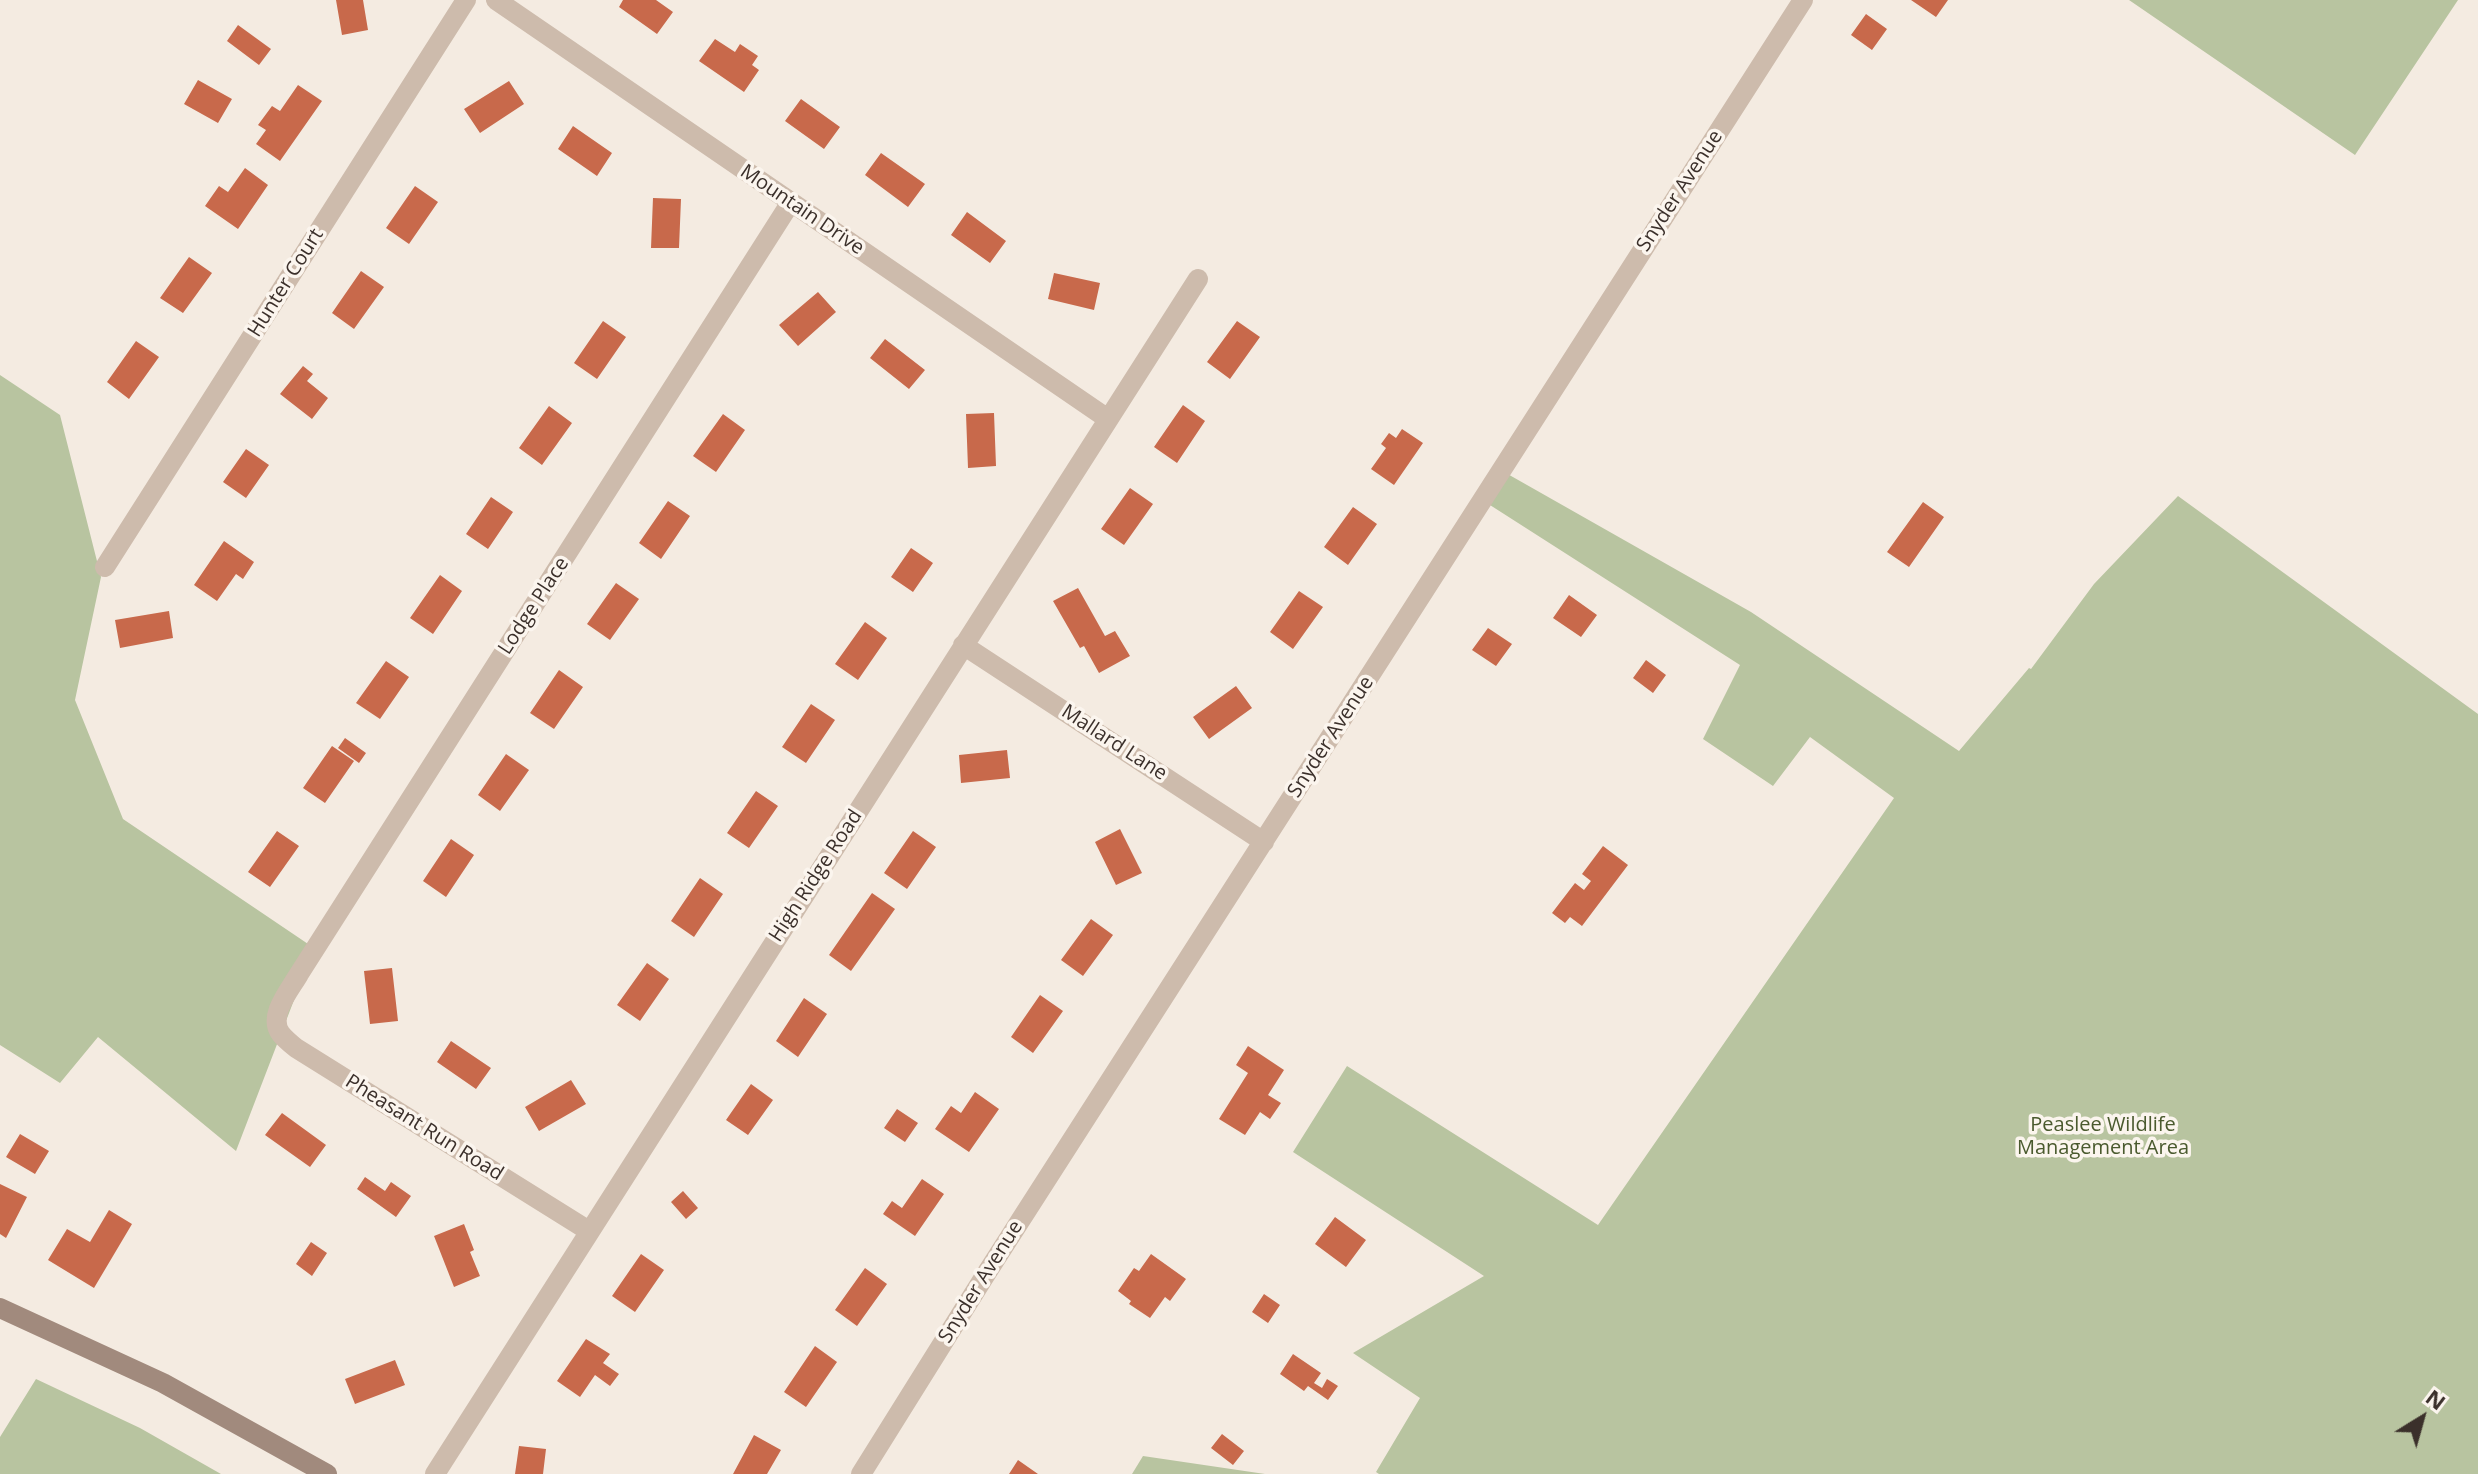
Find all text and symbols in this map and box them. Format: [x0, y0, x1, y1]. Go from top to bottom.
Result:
street label: Snyder Avenue [1632, 126, 1728, 256]
street label: Mountain Drive [735, 160, 869, 260]
street label: Hunter Court [243, 224, 329, 342]
street label: Lodge Place [494, 553, 574, 659]
street label: Snyder Avenue [1283, 672, 1379, 802]
street label: Mallard Lane [1057, 700, 1171, 786]
street label: High Ridge Road [764, 805, 868, 947]
street label: Pheasant Run Road [341, 1070, 507, 1186]
park label: Peaslee Wildlife Management Area [2017, 1113, 2189, 1160]
street label: Snyder Avenue [934, 1216, 1028, 1348]
north arrow [2382, 1378, 2462, 1458]
text: N [2420, 1381, 2453, 1416]

